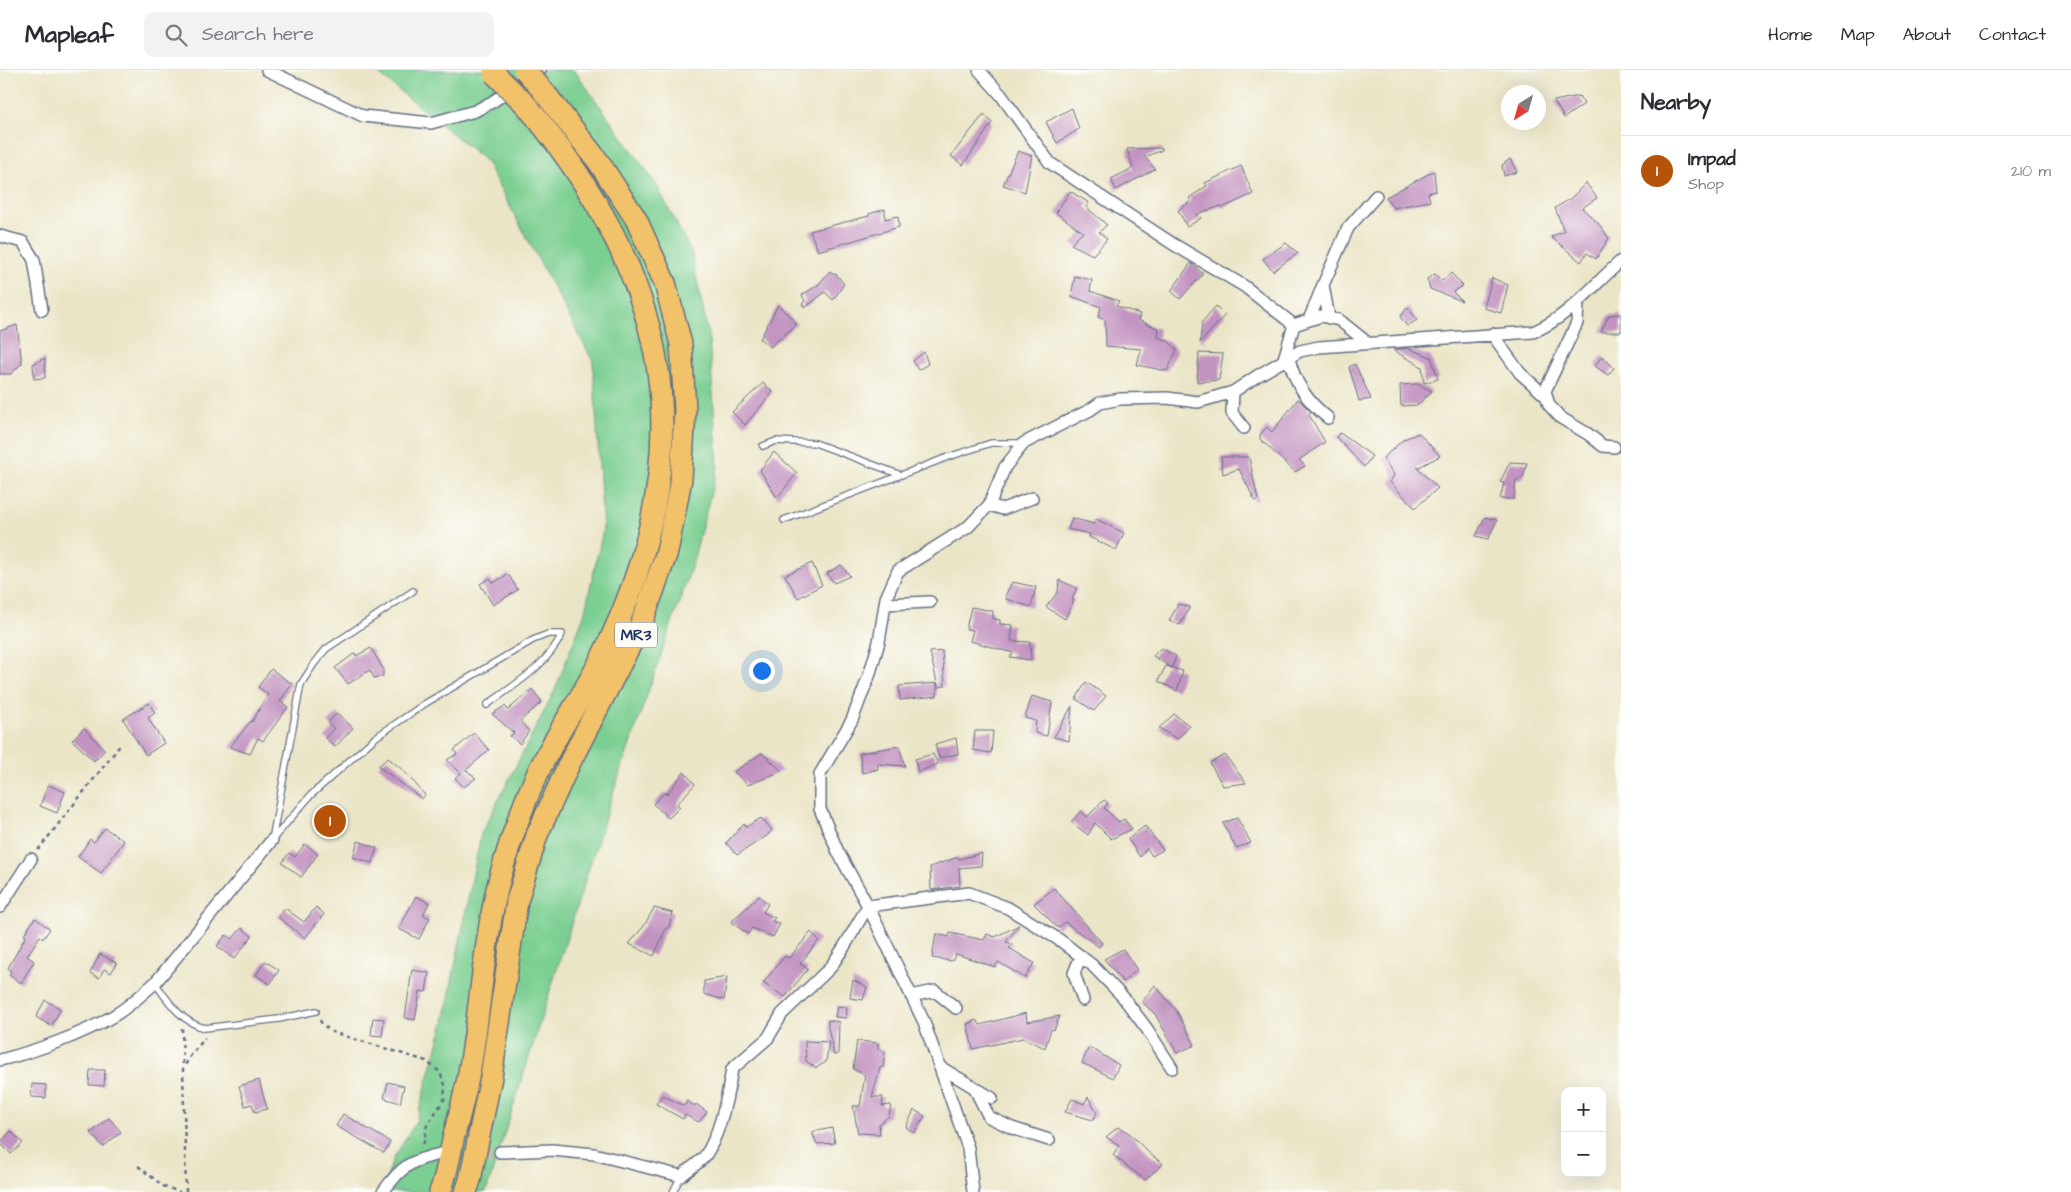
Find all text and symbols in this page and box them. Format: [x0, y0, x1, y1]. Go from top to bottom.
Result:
search box [144, 12, 494, 57]
text: Mapleaf [25, 18, 114, 52]
icon: search [162, 21, 190, 49]
text: Search here [202, 21, 314, 48]
text: Home [1768, 22, 1813, 47]
text: Map [1841, 22, 1875, 47]
text: About [1903, 22, 1951, 47]
text: Contact [1979, 22, 2046, 47]
north arrow [1501, 85, 1546, 130]
text: Nearby [1641, 88, 1711, 117]
text: Impad [1688, 146, 1736, 173]
text: 1 [1656, 160, 1658, 182]
text: 210 m [2011, 160, 2051, 182]
text: Shop [1688, 173, 1724, 195]
road number: MR3 [615, 622, 657, 648]
your location [749, 658, 775, 684]
pin: 1 [314, 802, 346, 840]
map controls [1561, 1087, 1606, 1177]
button: + [1561, 1087, 1606, 1132]
button: − [1561, 1132, 1606, 1177]

